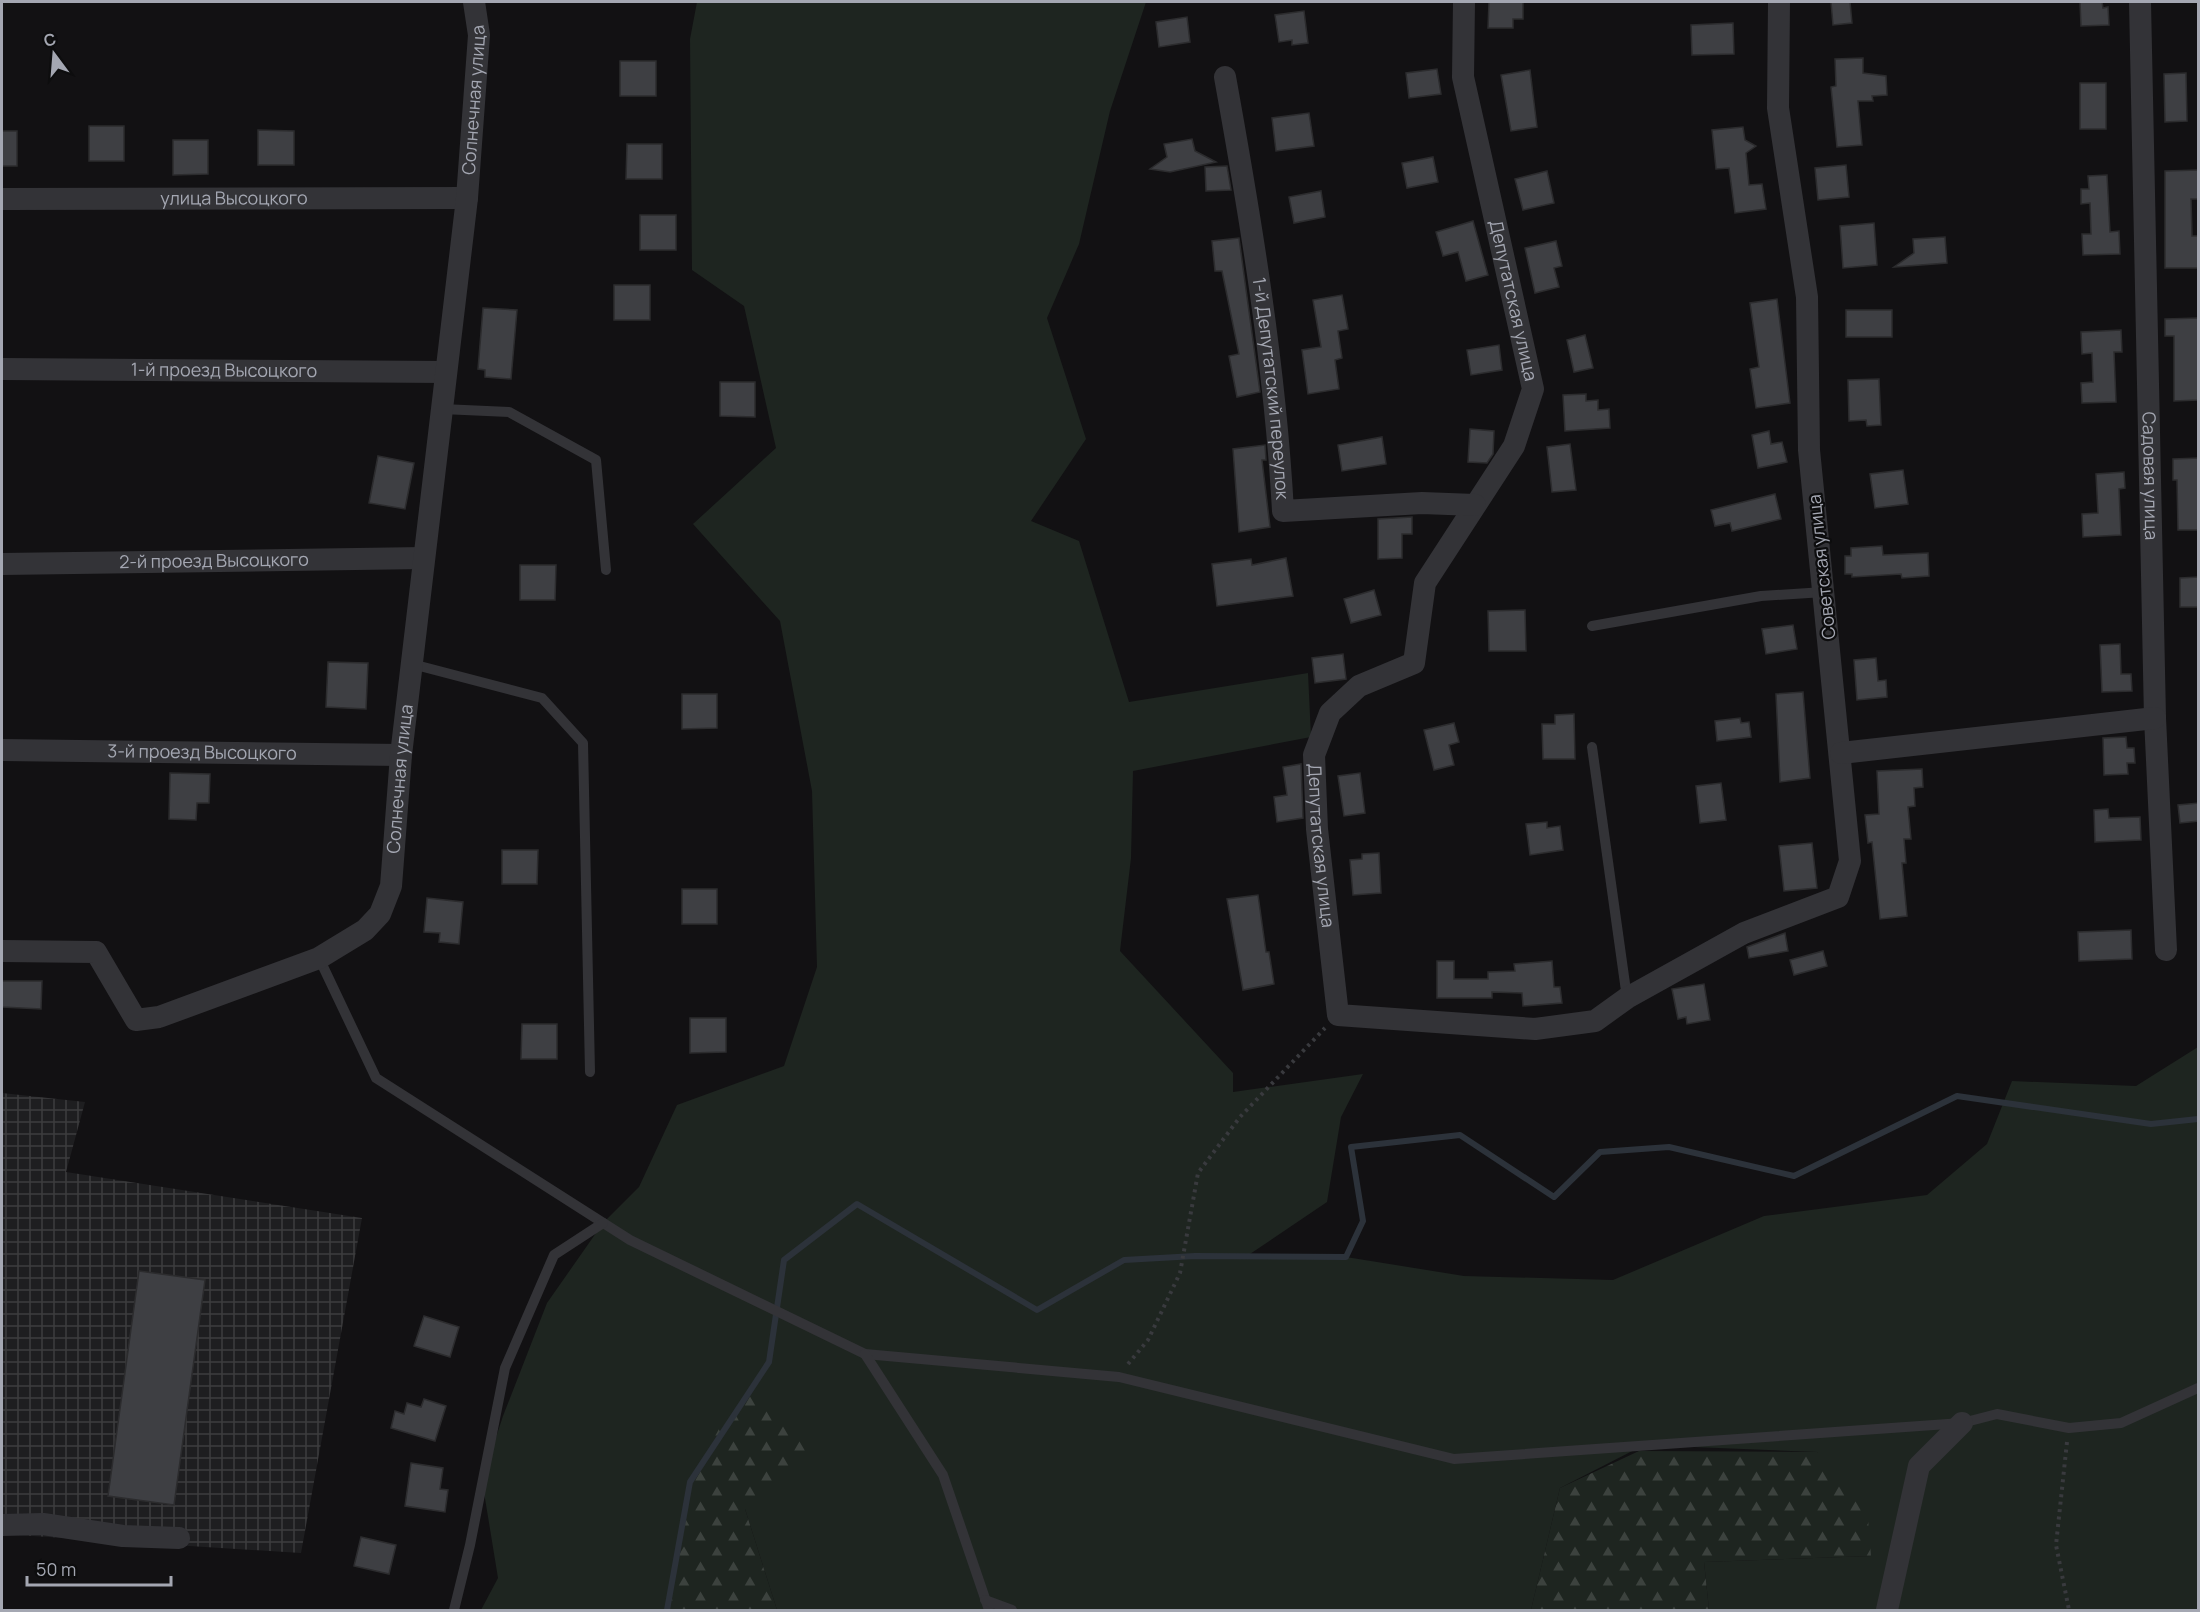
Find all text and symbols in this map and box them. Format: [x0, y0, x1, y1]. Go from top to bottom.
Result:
north arrow [24, 24, 84, 84]
street label: Солнечная улица [456, 24, 490, 176]
text: С [41, 27, 59, 52]
street label: улица Высоцкого [160, 185, 308, 210]
street label: Депутатская улица [1484, 217, 1544, 383]
street label: 1-й Депутатский переулок [1248, 276, 1295, 501]
street label: 1-й проезд Высоцкого [131, 357, 317, 382]
street label: Садовая улица [2138, 411, 2164, 540]
street label: Советская улица [1801, 493, 1841, 641]
street label: 2-й проезд Высоцкого [119, 547, 309, 573]
street label: Солнечная улица [381, 703, 418, 854]
street label: 3-й проезд Высоцкого [107, 738, 297, 765]
street label: Депутатская улица [1303, 763, 1341, 929]
scale bar [27, 1549, 171, 1587]
text: 50 m [36, 1557, 76, 1581]

